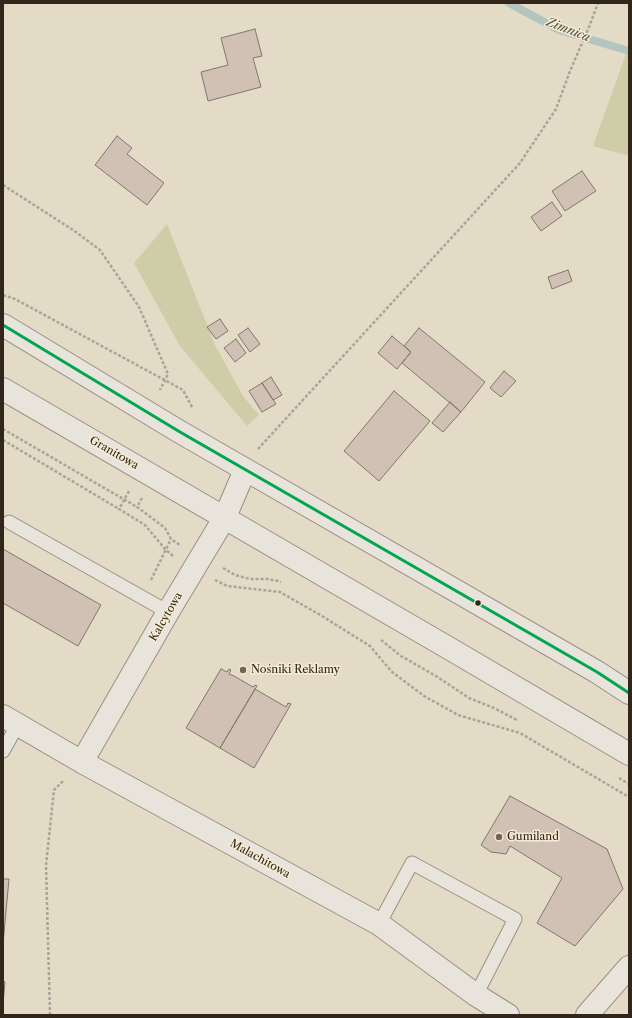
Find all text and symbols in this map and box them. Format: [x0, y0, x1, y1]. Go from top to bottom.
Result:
water label: Zimnica [544, 15, 592, 45]
street label: Granitowa [87, 434, 141, 472]
street label: Kalcytowa [147, 590, 185, 644]
unlabelled marker [473, 598, 483, 608]
place label: Nośniki Reklamy [251, 663, 340, 677]
marker: Nośniki Reklamy [238, 665, 248, 675]
place label: Gumiland [507, 830, 559, 844]
marker: Gumiland [494, 832, 504, 842]
street label: Malachitowa [228, 837, 292, 881]

